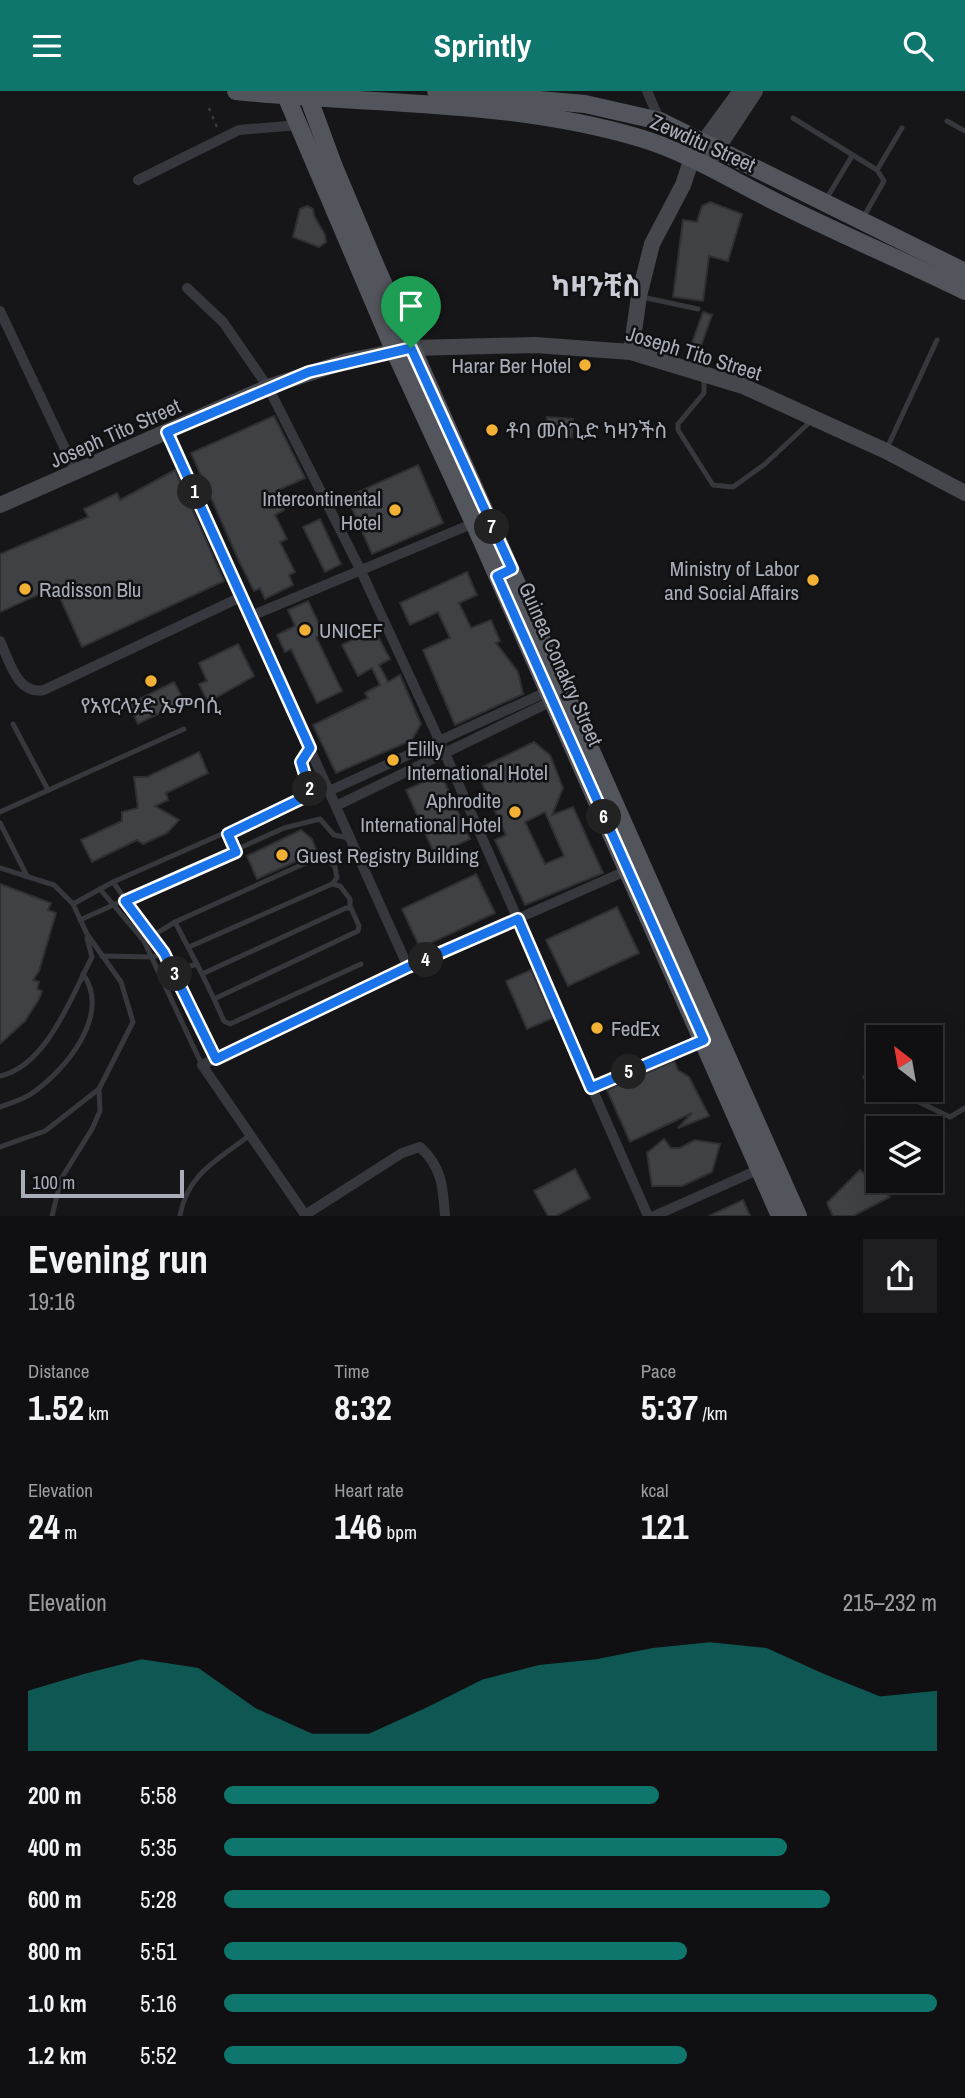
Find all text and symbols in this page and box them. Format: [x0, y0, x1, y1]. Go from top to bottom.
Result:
text: Sprintly [434, 24, 531, 67]
icon: menu [28, 27, 66, 65]
icon: search [899, 27, 937, 65]
street label: Zewditu Street [646, 107, 760, 179]
district label: ካዛንቺስ [552, 267, 640, 305]
pin [381, 276, 441, 348]
icon: arrive [392, 287, 430, 325]
street label: Joseph Tito Street [623, 319, 765, 387]
place label: Harar Ber Hotel [451, 351, 571, 380]
marker: Harar Ber Hotel [577, 357, 593, 373]
street label: Joseph Tito Street [45, 391, 185, 475]
place label: ቶባ መስጊድ ካዛንችስ [506, 416, 667, 445]
marker: ቶባ መስጊድ ካዛንችስ [484, 422, 500, 438]
pin: 1 [178, 475, 212, 509]
text: 1 [190, 478, 199, 504]
place label: Intercontinental Hotel [262, 484, 381, 537]
marker: Intercontinental Hotel [387, 502, 403, 518]
pin: 7 [475, 509, 510, 544]
text: 7 [487, 513, 496, 539]
place label: Ministry of Labor and Social Affairs [664, 554, 799, 607]
marker: Ministry of Labor and Social Affairs [805, 572, 821, 588]
place label: Radisson Blu [39, 575, 141, 604]
street label: Guinea Conakry Street [512, 578, 610, 751]
marker: Radisson Blu [17, 581, 33, 597]
place label: UNICEF [319, 616, 383, 645]
marker: UNICEF [297, 622, 313, 638]
marker: የአየርላንድ ኤምባሲ [143, 673, 159, 689]
place label: የአየርላንድ ኤምባሲ [81, 691, 222, 720]
place label: Elilly International Hotel [407, 734, 548, 787]
marker: Elilly International Hotel [385, 752, 401, 768]
pin: 2 [292, 771, 328, 807]
text: 2 [305, 775, 314, 801]
place label: Aphrodite International Hotel [360, 786, 501, 839]
pin: 6 [586, 799, 622, 835]
text: 6 [599, 803, 608, 829]
marker: Aphrodite International Hotel [507, 804, 523, 820]
place label: Guest Registry Building [296, 841, 479, 870]
marker: Guest Registry Building [274, 847, 290, 863]
pin: 4 [408, 943, 444, 977]
text: 4 [421, 946, 430, 972]
pin: 3 [158, 957, 192, 991]
text: 3 [170, 960, 179, 986]
place label: FedEx [611, 1014, 660, 1043]
marker: FedEx [589, 1020, 605, 1036]
north arrow [866, 1025, 943, 1103]
map controls [866, 1025, 943, 1193]
pin: 5 [612, 1055, 646, 1089]
text: 5 [624, 1058, 633, 1084]
button: layers [866, 1116, 943, 1193]
scale bar [21, 1167, 184, 1199]
text: 100 m [32, 1169, 75, 1195]
text: Evening run [28, 1234, 208, 1285]
button: share [863, 1239, 937, 1313]
text: 19:16 [28, 1286, 75, 1317]
text: Distance [28, 1358, 89, 1384]
text: Time [334, 1358, 369, 1384]
text: Pace [641, 1358, 676, 1384]
text: 1.52 [28, 1384, 84, 1431]
text: 8:32 [334, 1384, 392, 1431]
text: 5:37 [641, 1384, 698, 1431]
text: km [84, 1400, 109, 1426]
text: /km [698, 1400, 728, 1426]
text: Elevation [28, 1477, 93, 1503]
text: Heart rate [334, 1477, 404, 1503]
text: kcal [641, 1477, 668, 1503]
text: 24 [28, 1503, 60, 1550]
text: 146 [334, 1503, 382, 1550]
text: 121 [641, 1503, 689, 1550]
text: m [60, 1519, 77, 1545]
text: bpm [382, 1519, 417, 1545]
text: Elevation [28, 1587, 107, 1618]
text: 215–232 m [843, 1587, 937, 1618]
text: 200 m [28, 1780, 81, 1811]
text: 5:58 [140, 1780, 177, 1811]
text: 400 m [28, 1832, 81, 1863]
text: 5:35 [140, 1832, 177, 1863]
text: 600 m [28, 1884, 81, 1915]
text: 5:28 [140, 1884, 177, 1915]
text: 800 m [28, 1936, 81, 1967]
text: 5:51 [140, 1936, 177, 1967]
text: 1.0 km [28, 1988, 87, 2019]
text: 5:16 [140, 1988, 177, 2019]
text: 1.2 km [28, 2040, 87, 2071]
text: 5:52 [140, 2040, 177, 2071]

